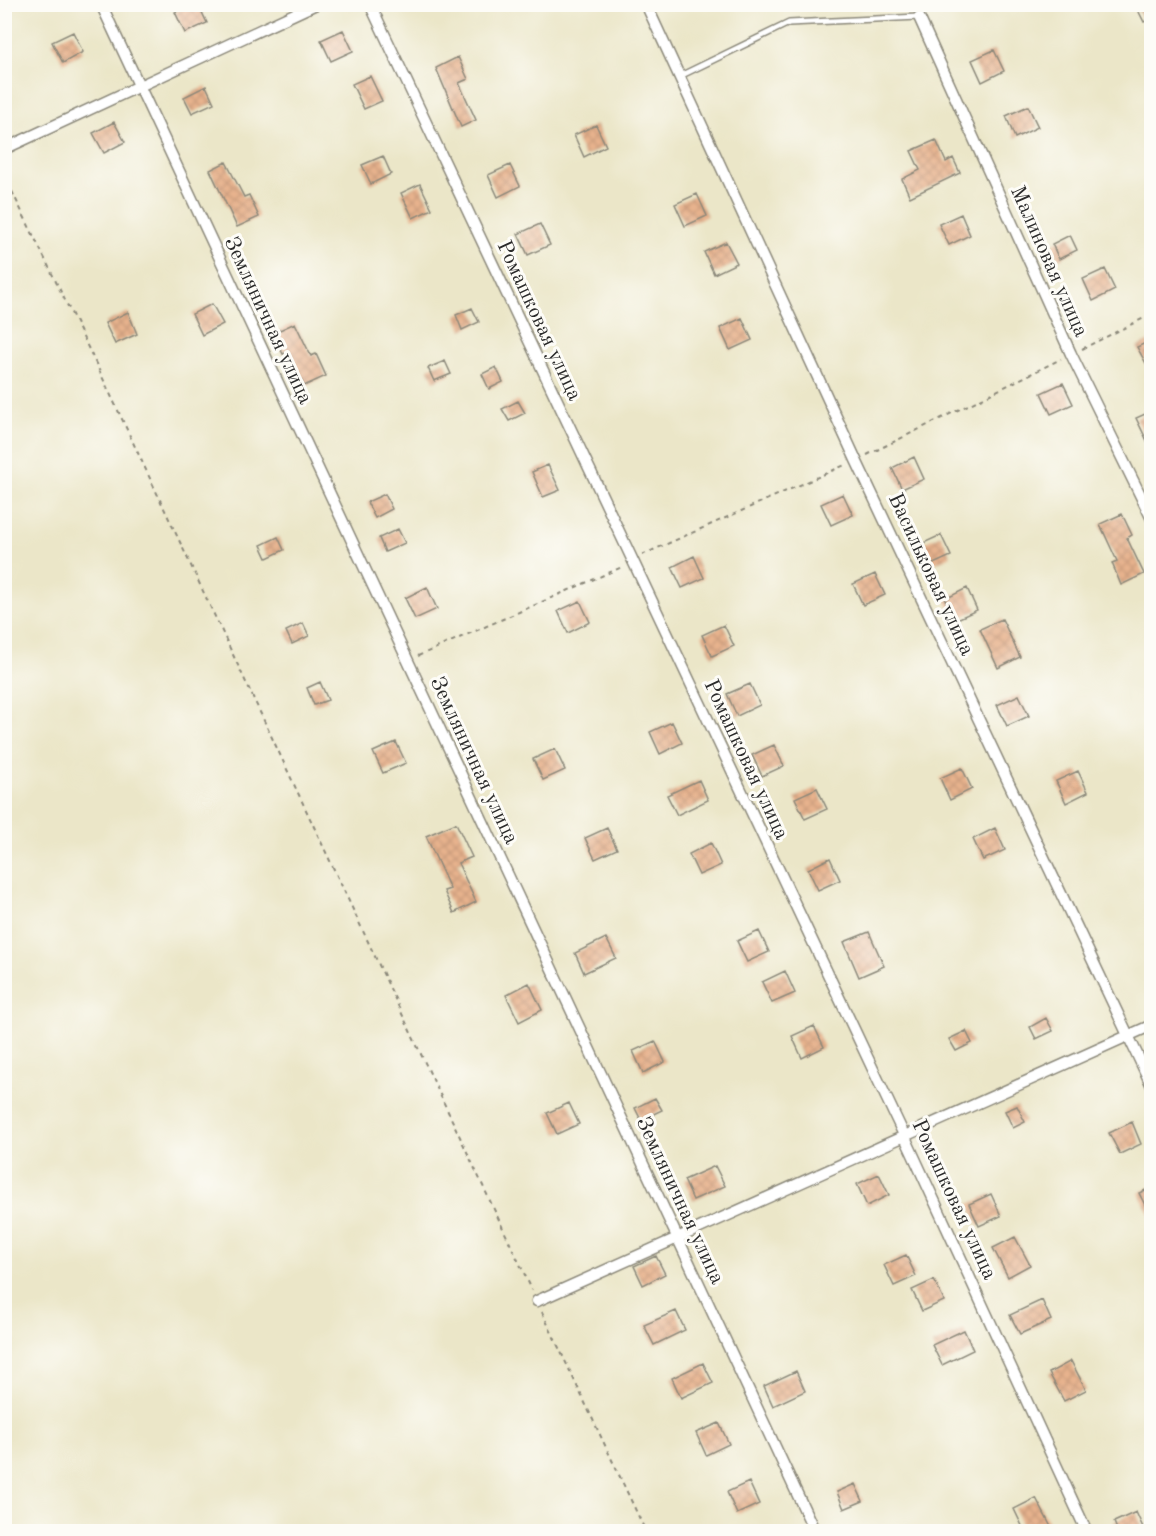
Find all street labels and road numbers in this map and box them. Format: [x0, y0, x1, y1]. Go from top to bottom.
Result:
street label: Малиновая улица [1006, 183, 1091, 340]
street label: Земляничная улица [220, 234, 316, 408]
street label: Ромашковая улица [492, 237, 585, 404]
street label: Васильковая улица [884, 490, 977, 659]
street label: Земляничная улица [426, 674, 522, 848]
street label: Ромашковая улица [699, 676, 792, 843]
street label: Земляничная улица [632, 1114, 728, 1288]
street label: Ромашковая улица [907, 1116, 1000, 1283]

